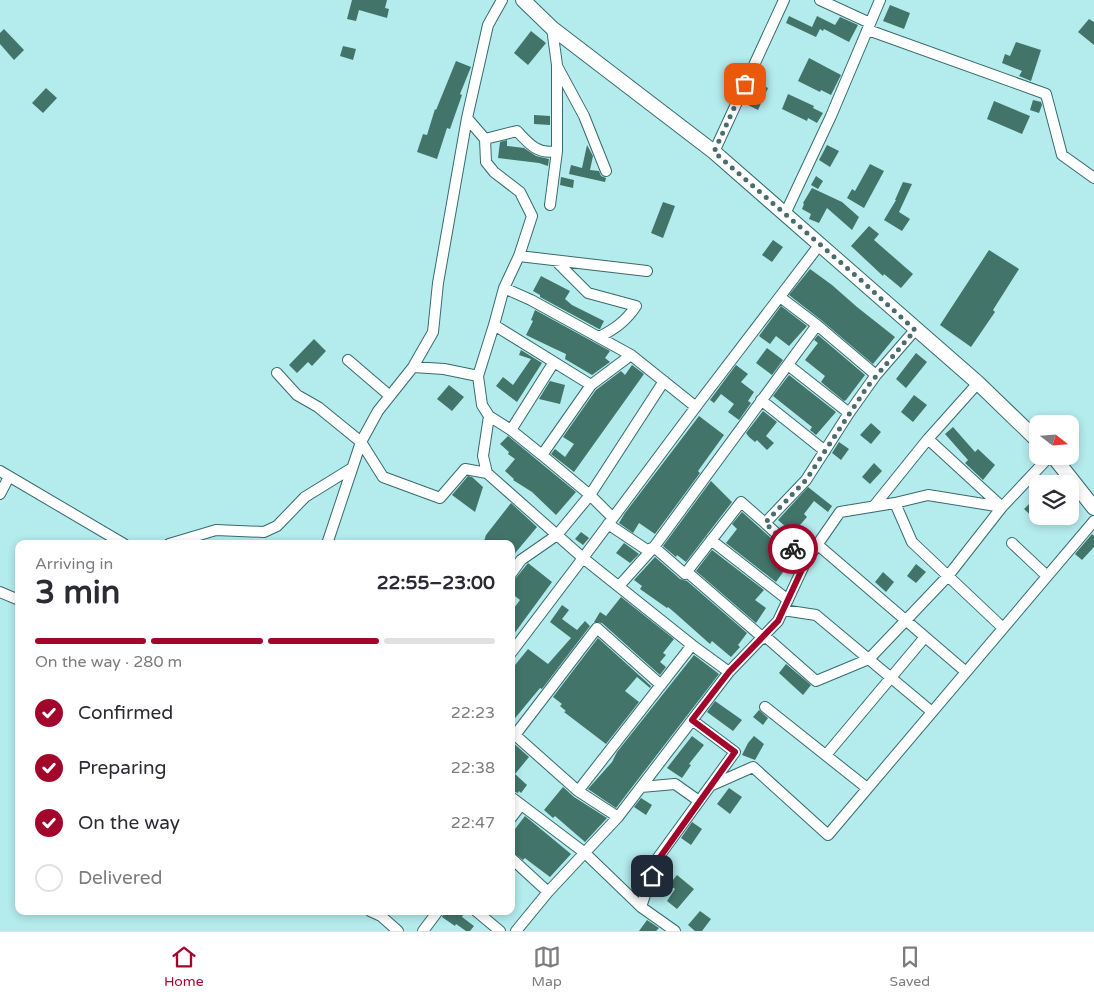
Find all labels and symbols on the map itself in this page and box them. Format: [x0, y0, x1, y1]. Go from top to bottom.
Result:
pin [724, 63, 766, 105]
north arrow [1029, 415, 1079, 465]
courier [768, 524, 818, 574]
pin [631, 855, 673, 897]

